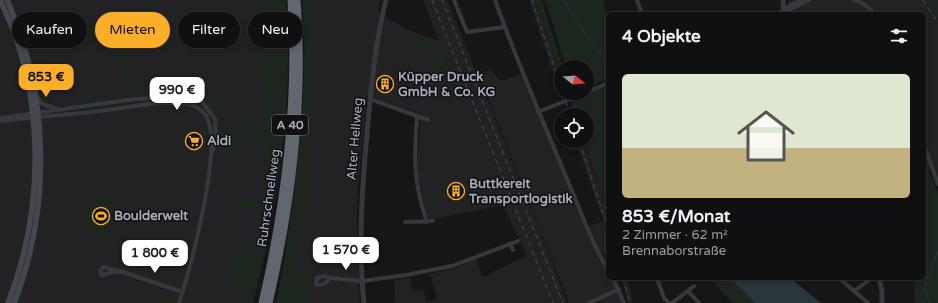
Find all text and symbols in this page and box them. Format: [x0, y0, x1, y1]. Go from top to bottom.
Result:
chip: Kaufen [12, 12, 87, 48]
chip: Mieten [95, 12, 170, 48]
chip: Filter [178, 12, 240, 48]
chip: Neu [248, 12, 303, 48]
icon: filters [888, 25, 910, 47]
text: 4 Objekte [622, 26, 701, 47]
north arrow [554, 60, 594, 100]
map controls [554, 60, 594, 148]
pin: 853 € [18, 64, 74, 98]
text: 853 € [28, 69, 64, 85]
place label: Küpper Druck GmbH & Co. KG [398, 69, 496, 100]
building icon: Küpper Druck GmbH & Co. KG [375, 74, 395, 94]
pin: 990 € [149, 77, 205, 111]
text: 990 € [159, 82, 195, 98]
street label: Alter Hellweg [343, 97, 367, 181]
icon: home [730, 100, 802, 172]
button: locate [554, 108, 594, 148]
road number: A 40 [272, 115, 308, 135]
supermarket icon: Aldi [184, 131, 204, 151]
place label: Aldi [207, 133, 231, 149]
street label: Ruhrschnellweg [254, 148, 284, 248]
place label: Buttkereit Transportlogistik [468, 176, 573, 207]
building icon: Buttkereit Transportlogistik [446, 181, 466, 201]
sports icon: Boulderwelt [91, 206, 111, 226]
text: 853 €/Monat [622, 206, 730, 227]
place label: Boulderwelt [114, 208, 188, 224]
text: 2 Zimmer · 62 m² [622, 227, 728, 243]
pin: 1 570 € [309, 237, 383, 271]
pin: 1 800 € [118, 240, 192, 274]
text: 1 570 € [322, 242, 370, 258]
text: Brennaborstraße [622, 243, 726, 259]
text: 1 800 € [131, 245, 179, 261]

